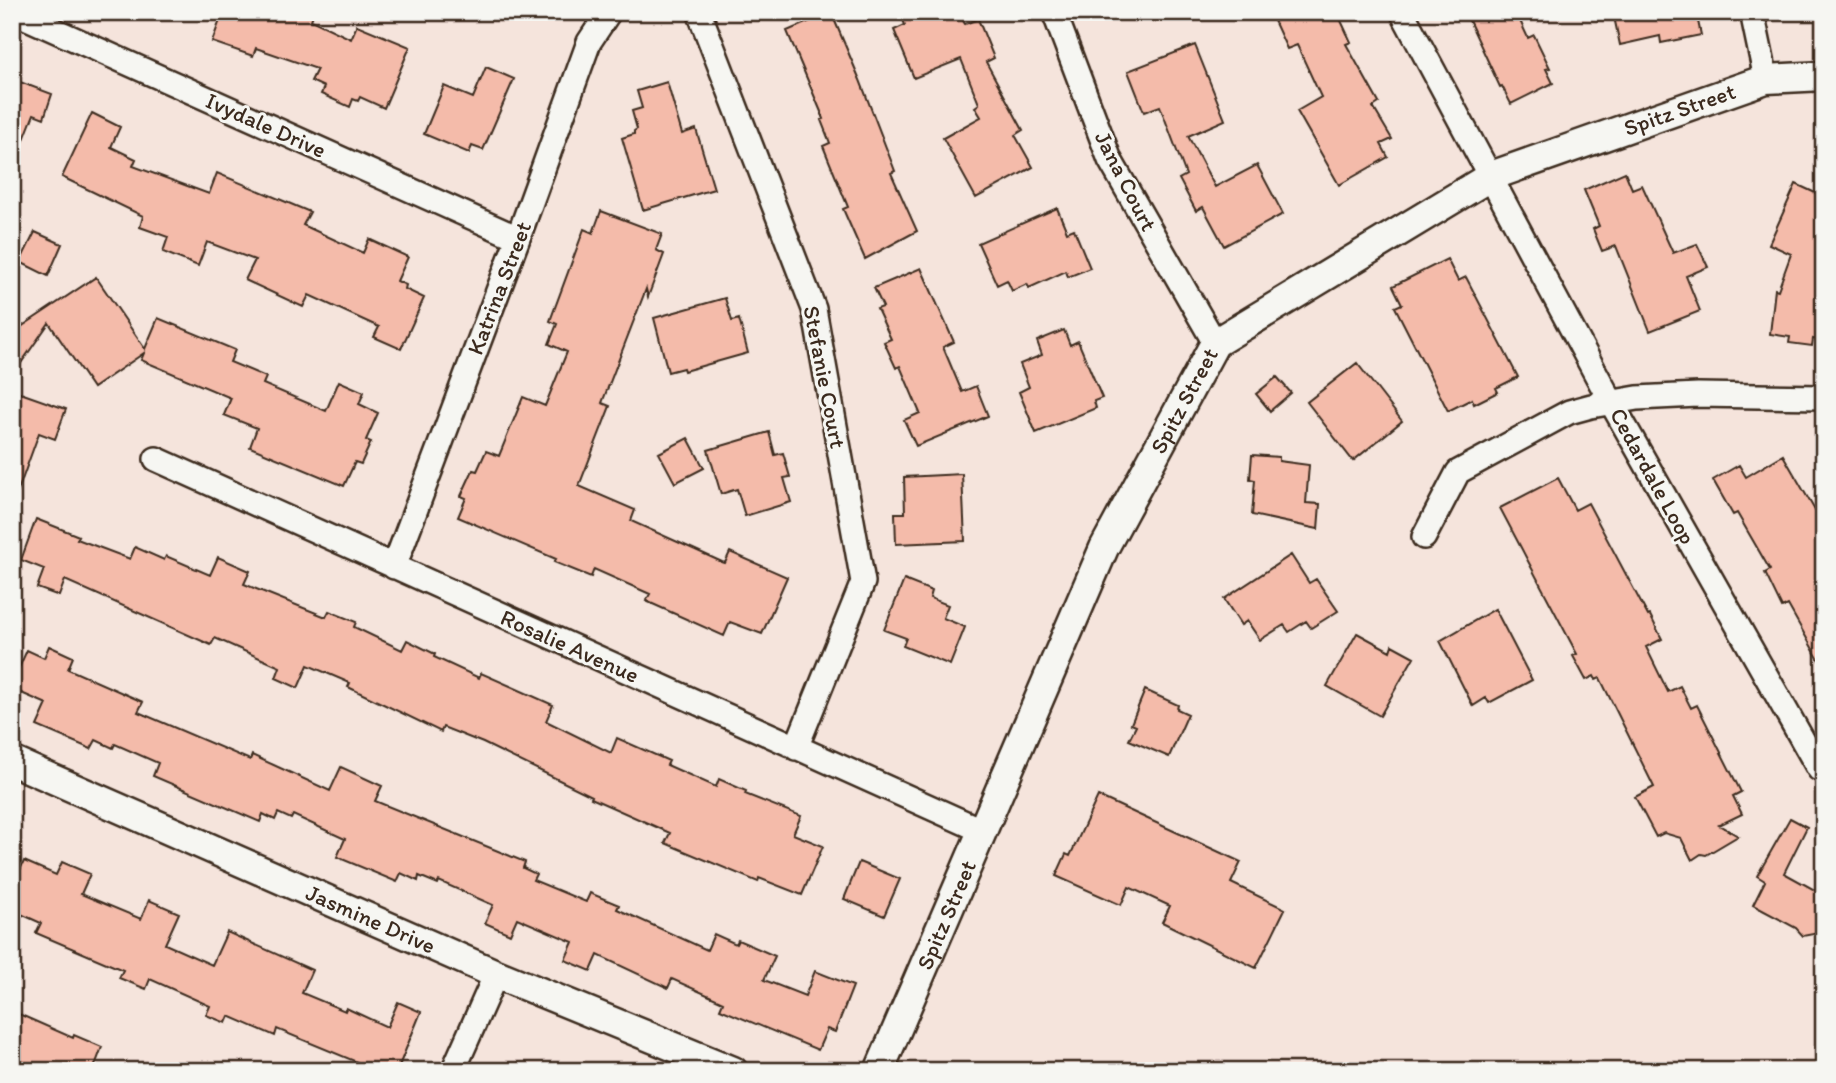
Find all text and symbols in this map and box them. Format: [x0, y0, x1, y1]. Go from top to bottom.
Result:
street label: Spitz Street [1620, 77, 1739, 142]
street label: Ivydale Drive [202, 86, 330, 164]
street label: Jana Court [1089, 126, 1163, 236]
street label: Katrina Street [461, 217, 537, 359]
street label: Stefanie Court [797, 303, 853, 451]
street label: Spitz Street [1144, 342, 1224, 458]
street label: Cedardale Loop [1604, 403, 1702, 549]
street label: Rosalie Avenue [496, 603, 644, 689]
street label: Spitz Street [910, 856, 982, 974]
street label: Jasmine Drive [302, 878, 440, 960]

